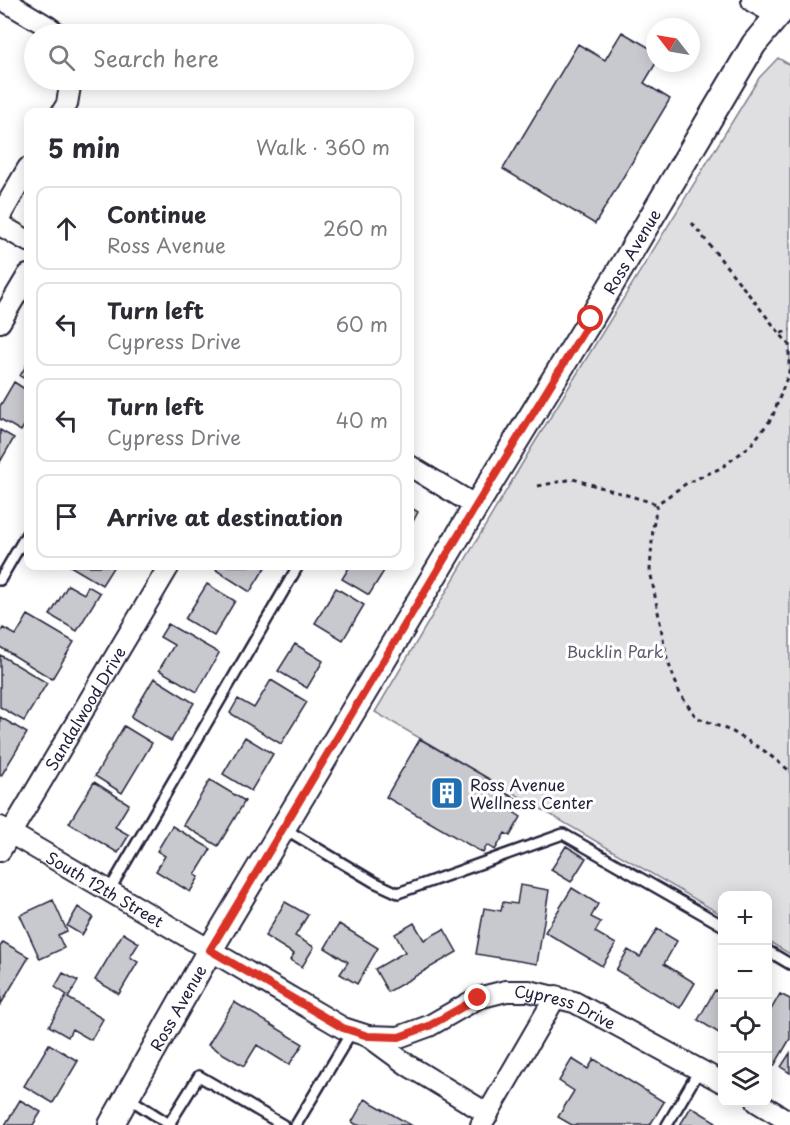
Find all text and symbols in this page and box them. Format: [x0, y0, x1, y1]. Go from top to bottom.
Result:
north arrow [646, 18, 700, 72]
search box [24, 24, 414, 90]
icon: search [45, 41, 78, 74]
text: Search here [93, 41, 219, 74]
text: 5 min [48, 128, 120, 167]
text: Walk · 360 m [256, 132, 390, 162]
text: Continue [107, 197, 206, 230]
street label: Ross Avenue [597, 204, 666, 298]
icon: ahead [50, 212, 83, 245]
text: 260 m [323, 213, 388, 243]
text: Ross Avenue [107, 230, 226, 260]
text: Turn left [107, 293, 204, 326]
route start [577, 305, 603, 331]
icon: left [50, 308, 83, 341]
text: 60 m [336, 309, 388, 339]
text: Cypress Drive [107, 326, 241, 356]
text: Turn left [107, 389, 204, 422]
icon: left [50, 404, 83, 437]
text: 40 m [336, 405, 388, 435]
text: Cypress Drive [107, 422, 241, 452]
icon: arrive [50, 500, 83, 533]
text: Arrive at destination [107, 500, 343, 533]
park label: Bucklin Park [567, 639, 664, 663]
street label: Sandalwood Drive [39, 642, 131, 775]
place label: Ross Avenue Wellness Center [470, 772, 594, 814]
building icon: Ross Avenue Wellness Center [429, 775, 465, 811]
street label: South 12th Street [42, 845, 169, 933]
map controls [718, 891, 772, 1107]
button: + [718, 891, 772, 945]
button: − [718, 945, 772, 999]
street label: Ross Avenue [144, 960, 211, 1055]
street label: Cypress Drive [514, 979, 621, 1035]
route end [464, 984, 490, 1010]
button: locate [718, 999, 772, 1053]
button: layers [718, 1053, 772, 1107]

